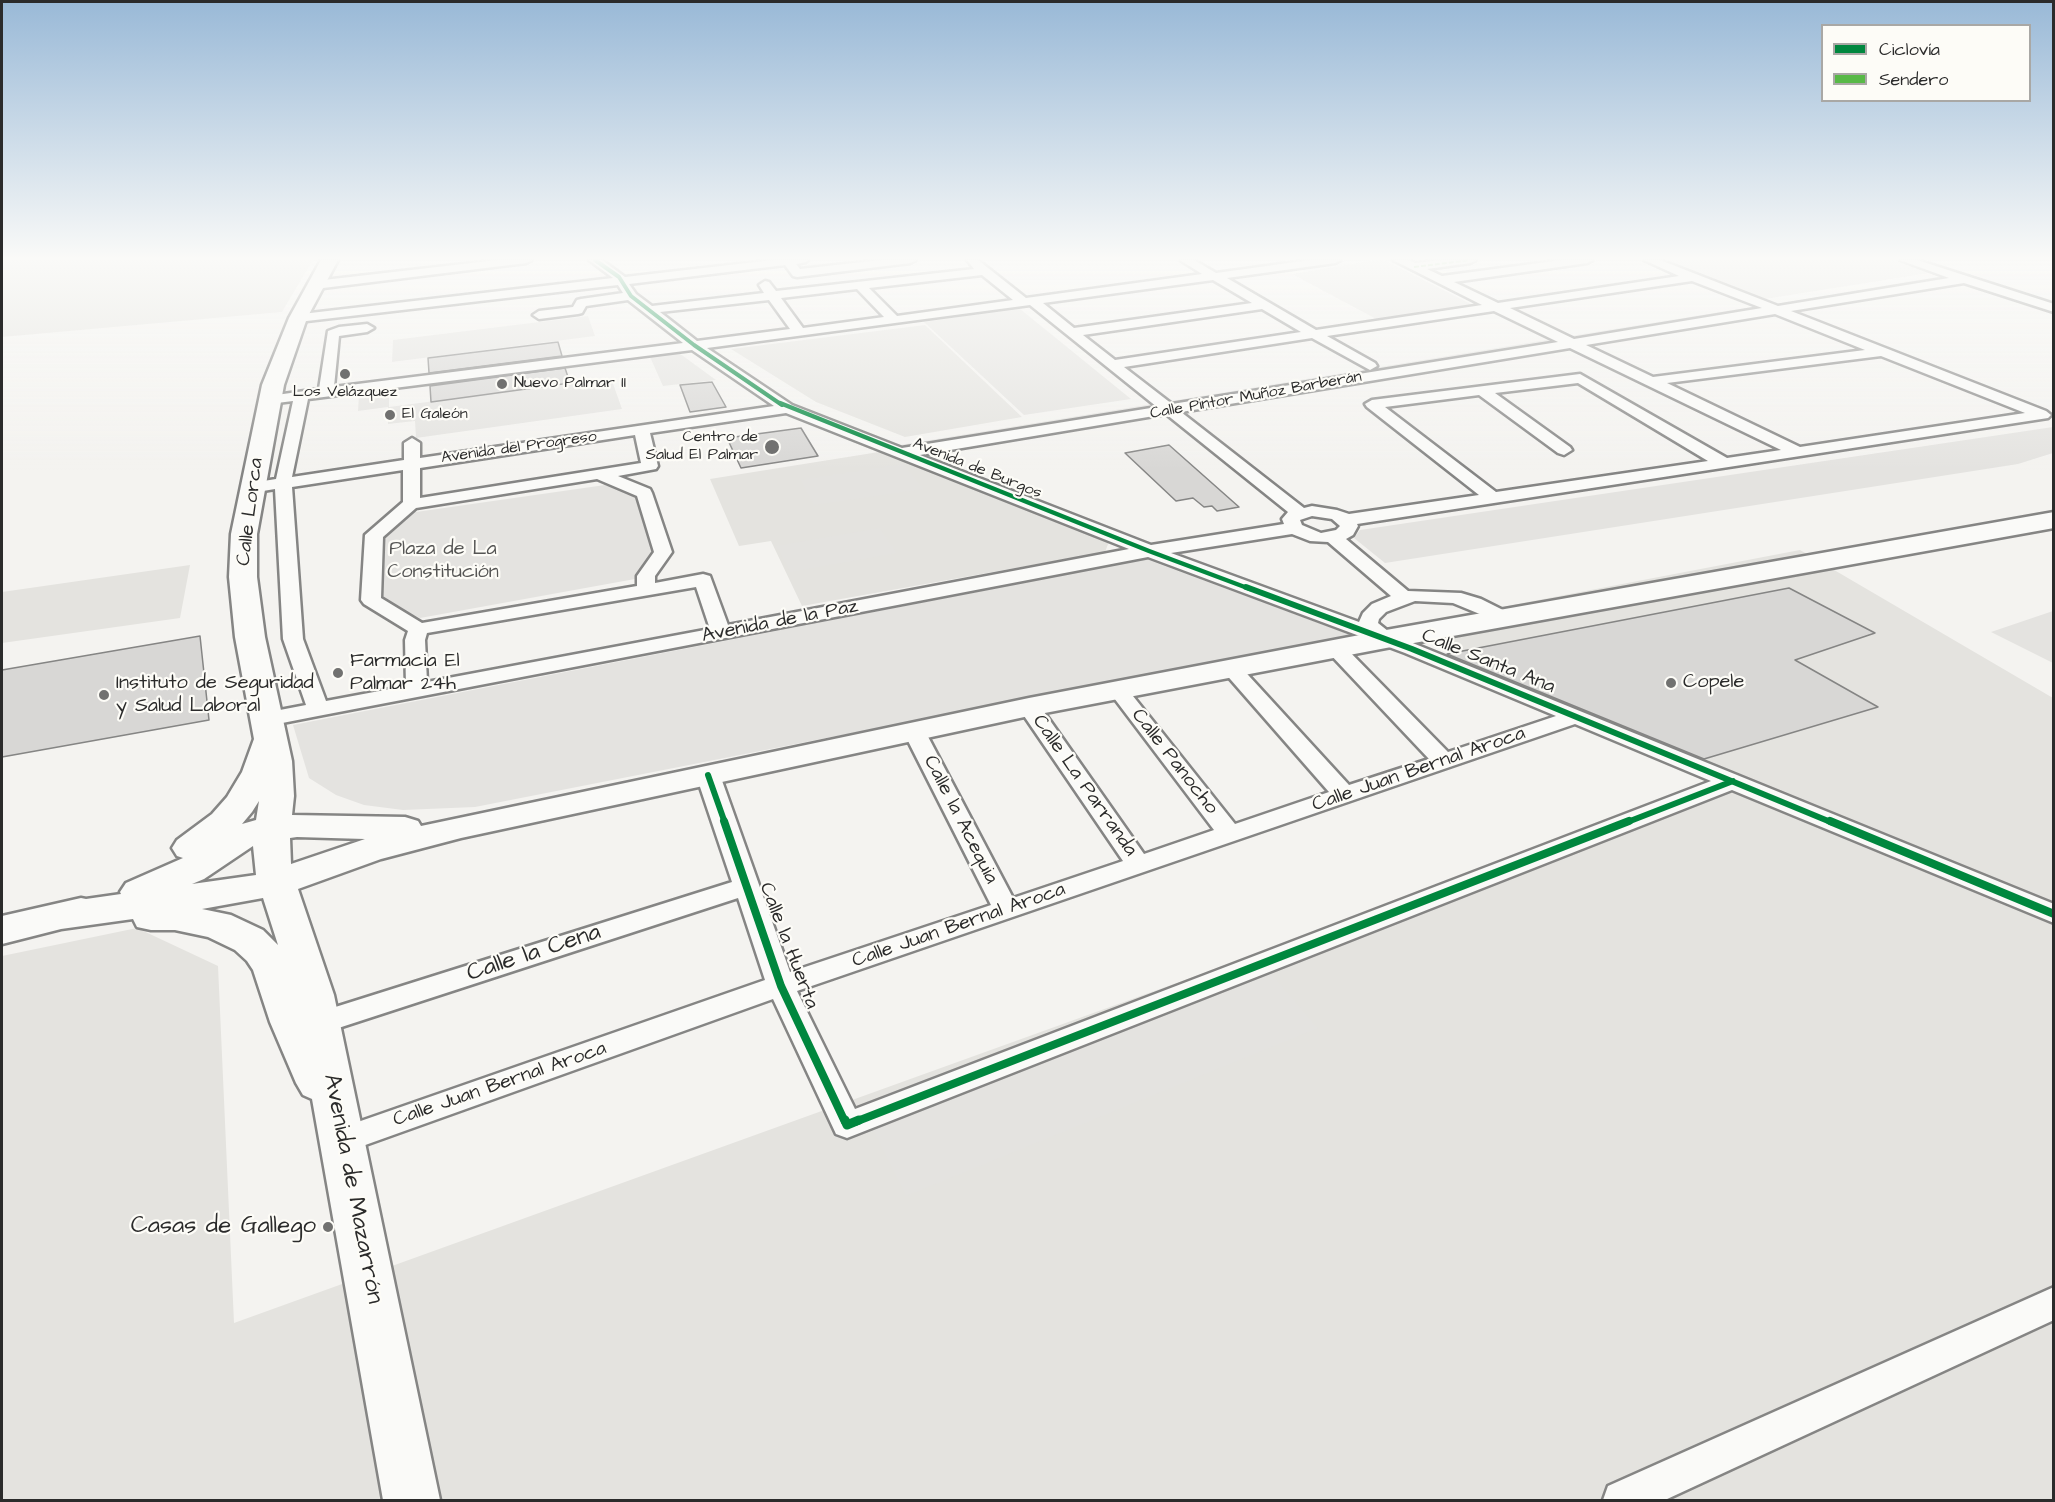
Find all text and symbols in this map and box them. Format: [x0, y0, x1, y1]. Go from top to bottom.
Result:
legend [1821, 24, 2031, 102]
text: Ciclovía [1879, 37, 1940, 62]
text: Sendero [1879, 67, 1948, 92]
marker: Los Velázquez [338, 367, 352, 381]
street label: Calle Pintor Muñoz Barberán [1149, 368, 1363, 424]
place label: Nuevo Palmar II [514, 374, 626, 394]
marker: Nuevo Palmar II [495, 377, 509, 391]
place label: Los Velázquez [293, 383, 397, 403]
place label: El Galeón [402, 405, 468, 425]
marker: El Galeón [383, 408, 397, 422]
street label: Avenida del Progreso [440, 428, 598, 468]
place label: Centro de Salud El Palmar [646, 428, 758, 466]
street label: Avenida de Burgos [910, 434, 1044, 504]
marker: Centro de Salud El Palmar [763, 438, 781, 456]
street label: Calle Lorca [232, 457, 270, 567]
park label: Plaza de La Constitución [387, 538, 499, 585]
street label: Avenida de la Paz [700, 595, 860, 649]
street label: Calle Santa Ana [1418, 624, 1558, 700]
place label: Farmacia El Palmar 24h [350, 650, 460, 697]
marker: Farmacia El Palmar 24h [331, 666, 345, 680]
place label: Copele [1683, 671, 1744, 695]
place label: Instituto de Seguridad y Salud Laboral [116, 672, 314, 719]
marker: Copele [1664, 676, 1678, 690]
marker: Instituto de Seguridad y Salud Laboral [97, 688, 111, 702]
street label: Calle Panocho [1125, 704, 1223, 820]
street label: Calle La Parranda [1026, 711, 1142, 861]
street label: Calle Juan Bernal Aroca [1309, 722, 1529, 818]
street label: Calle la Acequia [917, 752, 1003, 888]
street label: Calle Juan Bernal Aroca [849, 878, 1069, 974]
street label: Calle la Huerta [753, 880, 823, 1012]
street label: Calle la Cena [463, 919, 605, 989]
street label: Calle Juan Bernal Aroca [390, 1037, 610, 1133]
street label: Avenida de Mazarrón [316, 1072, 388, 1306]
place label: Casas de Gallego [131, 1213, 316, 1241]
marker: Casas de Gallego [321, 1220, 335, 1234]

